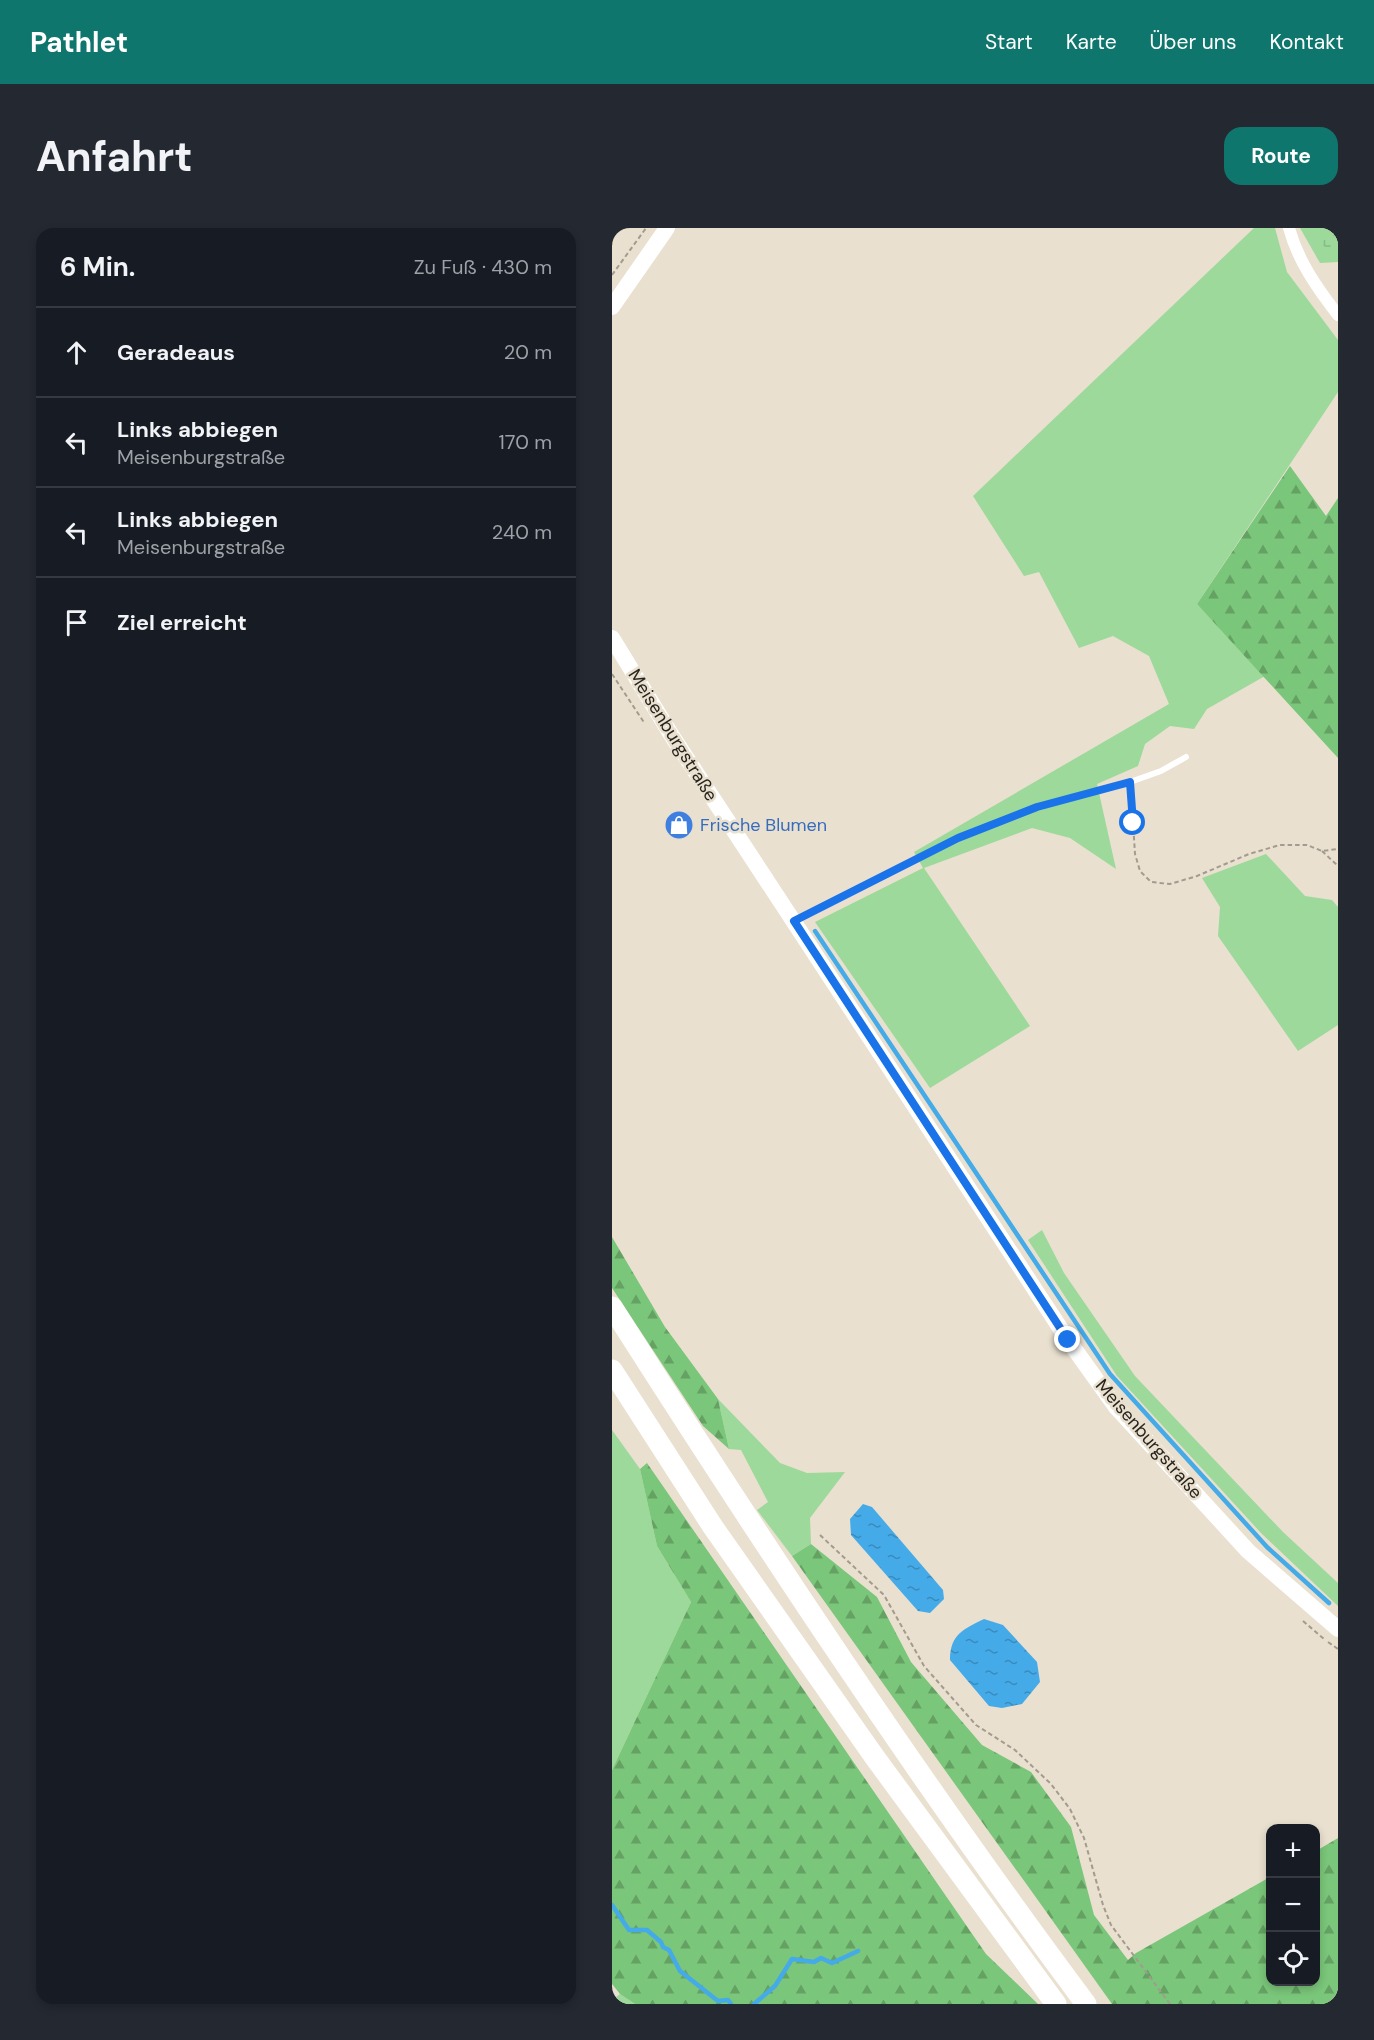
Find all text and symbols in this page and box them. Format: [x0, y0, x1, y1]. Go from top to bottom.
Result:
text: Pathlet [30, 24, 128, 61]
text: Start [985, 28, 1033, 56]
text: Karte [1066, 28, 1117, 56]
text: Über uns [1150, 28, 1236, 56]
text: Kontakt [1269, 28, 1344, 56]
button: Route [1224, 127, 1338, 185]
text: Anfahrt [36, 129, 192, 184]
text: 6 Min. [60, 250, 135, 284]
text: Zu Fuß · 430 m [414, 254, 552, 280]
icon: ahead [60, 336, 93, 369]
text: Geradeaus [117, 338, 235, 367]
text: 20 m [504, 339, 552, 365]
text: Links abbiegen [117, 415, 278, 444]
icon: left [60, 426, 93, 459]
text: 170 m [499, 429, 552, 455]
text: Meisenburgstraße [117, 444, 285, 470]
text: Links abbiegen [117, 505, 278, 534]
icon: left [60, 516, 93, 549]
text: 240 m [492, 519, 552, 545]
text: Meisenburgstraße [117, 534, 285, 560]
icon: arrive [60, 606, 93, 639]
text: Ziel erreicht [117, 608, 247, 637]
street label: Meisenburgstraße [623, 664, 723, 806]
shop icon: Frische Blumen [663, 809, 695, 841]
route start [1119, 809, 1145, 835]
place label: Frische Blumen [700, 813, 827, 837]
route end [1054, 1326, 1080, 1352]
street label: Meisenburgstraße [1090, 1374, 1208, 1504]
map controls [1266, 1824, 1320, 1986]
button: + [1266, 1824, 1320, 1878]
button: − [1266, 1878, 1320, 1932]
button: locate [1266, 1932, 1320, 1986]

